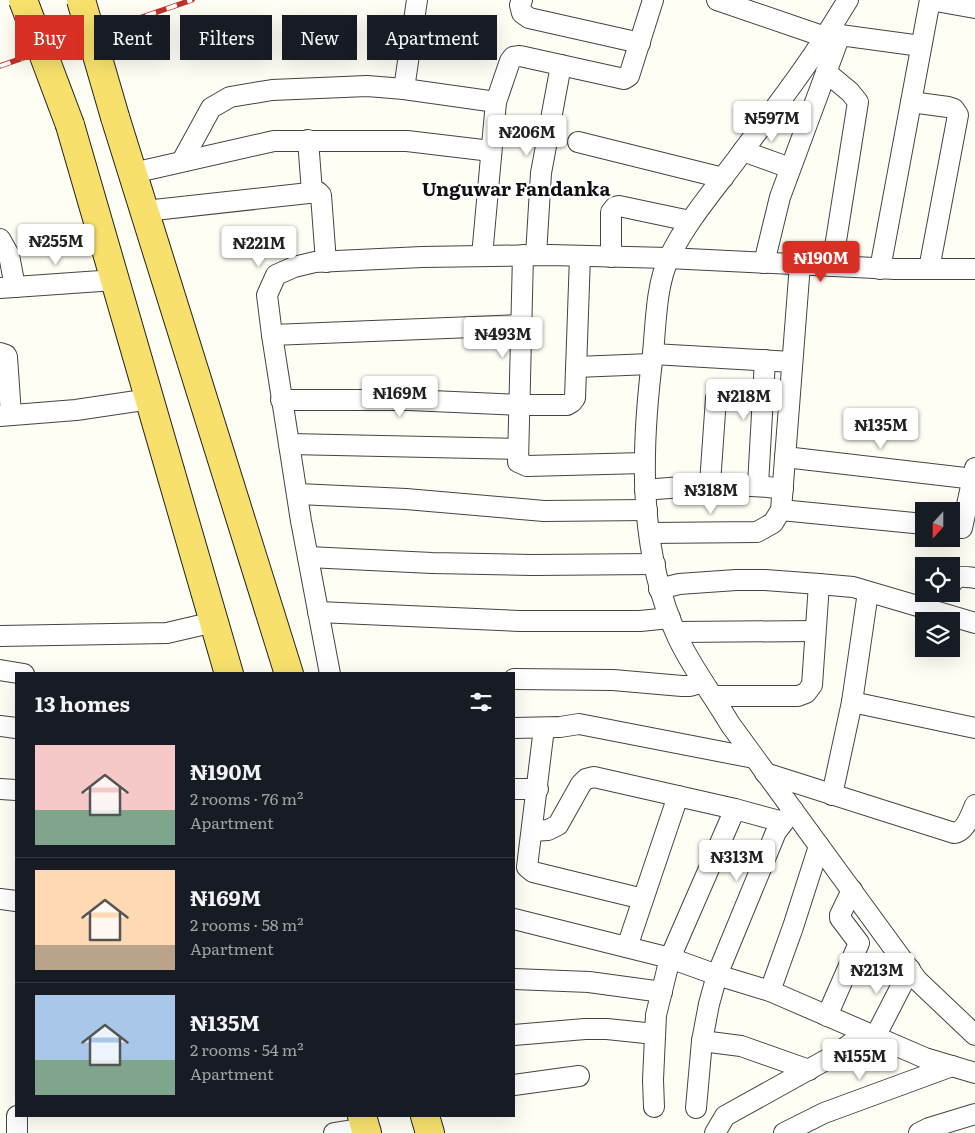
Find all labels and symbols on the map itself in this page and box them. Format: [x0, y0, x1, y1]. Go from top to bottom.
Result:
pin: ₦597M [737, 100, 807, 143]
pin: ₦206M [492, 114, 562, 157]
district label: Unguwar Fandanka [422, 174, 610, 202]
pin: ₦255M [21, 224, 91, 266]
pin: ₦221M [224, 226, 294, 268]
pin: ₦190M [786, 240, 856, 283]
pin: ₦493M [468, 316, 538, 359]
pin: ₦169M [365, 376, 435, 418]
pin: ₦218M [709, 378, 779, 421]
pin: ₦135M [846, 408, 916, 450]
pin: ₦318M [676, 472, 746, 515]
north arrow [915, 502, 960, 548]
pin: ₦313M [702, 840, 772, 882]
pin: ₦213M [842, 952, 912, 995]
pin: ₦155M [825, 1038, 895, 1081]

